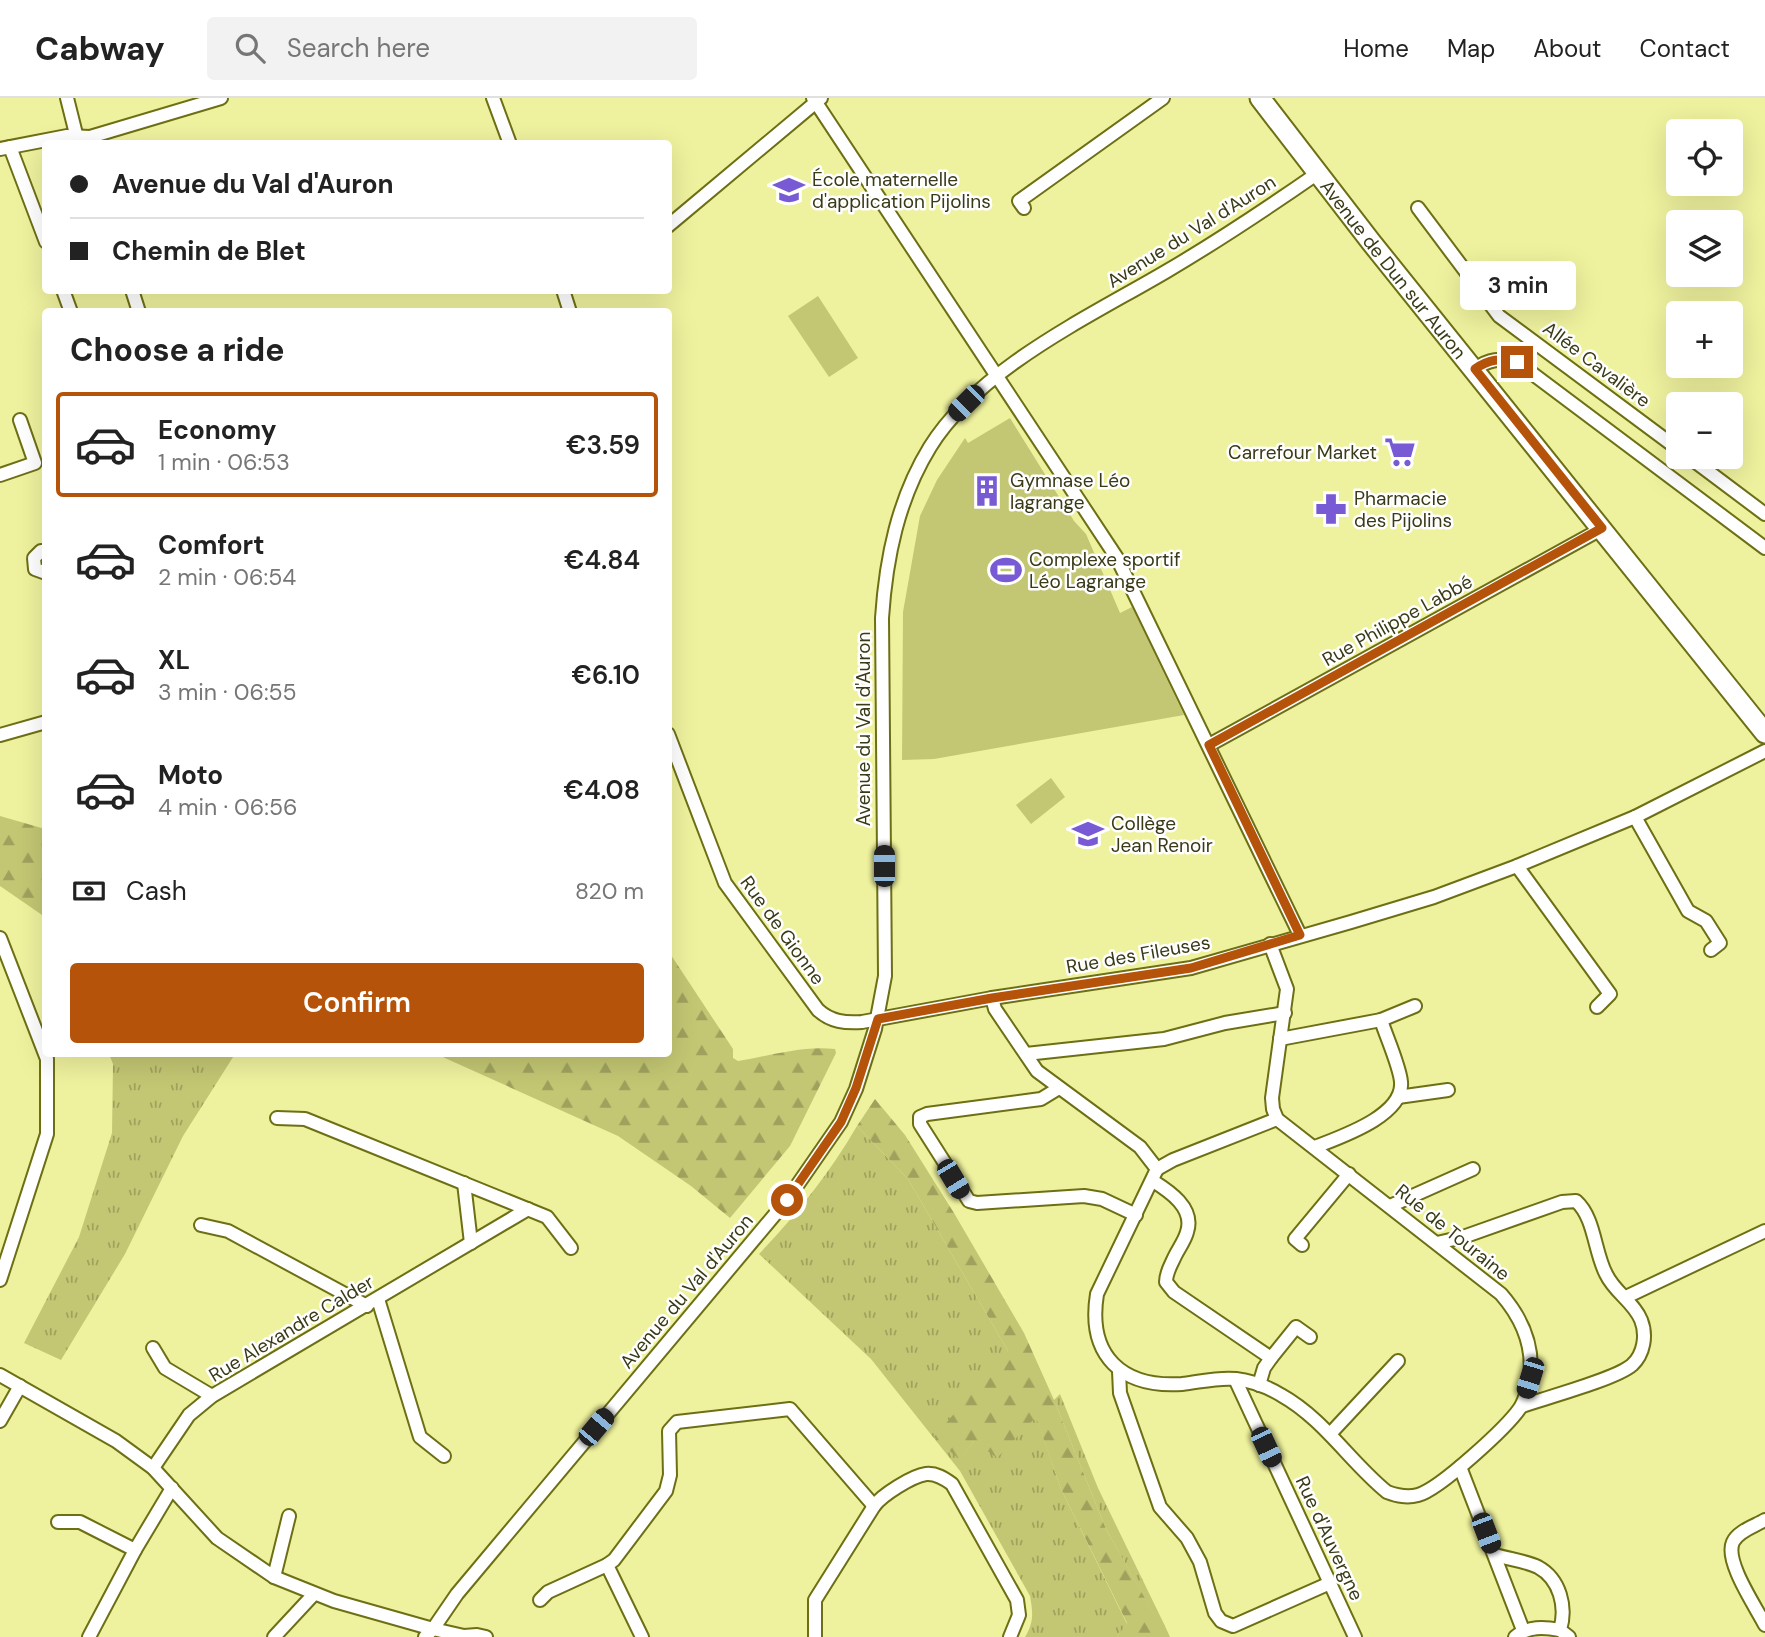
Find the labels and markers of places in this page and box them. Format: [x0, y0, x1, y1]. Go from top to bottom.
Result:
place label: École maternelle d'application Pijolins [812, 167, 991, 214]
school or university icon: École maternelle d'application Pijolins [772, 173, 806, 207]
supermarket icon: Carrefour Market [1383, 435, 1417, 469]
place label: Carrefour Market [1228, 440, 1377, 465]
place label: Gymnase Léo lagrange [1010, 468, 1130, 515]
building icon: Gymnase Léo lagrange [970, 474, 1004, 508]
place label: Pharmacie des Pijolins [1354, 486, 1452, 533]
pharmacy icon: Pharmacie des Pijolins [1314, 492, 1348, 526]
place label: Complexe sportif Léo Lagrange [1029, 547, 1180, 594]
sports icon: Complexe sportif Léo Lagrange [989, 553, 1023, 587]
place label: Collège Jean Renoir [1111, 811, 1213, 858]
school or university icon: Collège Jean Renoir [1071, 817, 1105, 851]

